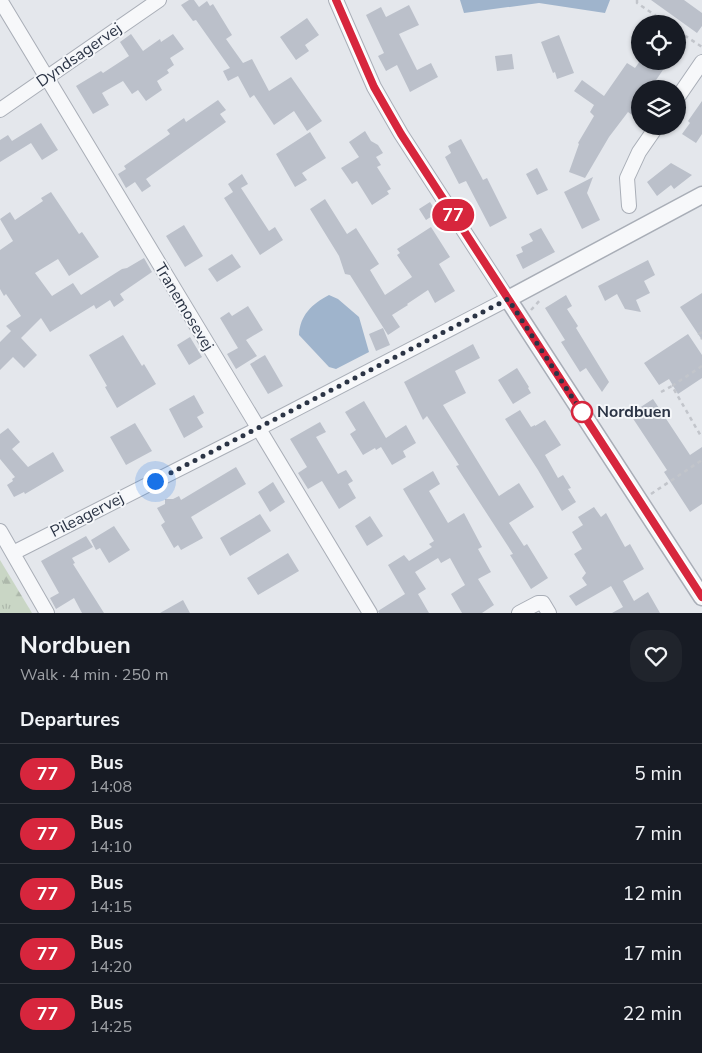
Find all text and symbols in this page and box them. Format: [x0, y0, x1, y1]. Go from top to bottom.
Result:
map controls [631, 15, 686, 135]
button: locate [631, 15, 686, 70]
street label: Dyndsagervej [32, 18, 126, 92]
button: layers [631, 80, 686, 135]
line badge: 77 [430, 199, 476, 231]
text: 77 [442, 203, 464, 227]
street label: Tranemosevej [149, 259, 219, 355]
marker: Nordbuen [571, 401, 593, 423]
place label: Nordbuen [597, 401, 671, 423]
your location [143, 469, 168, 494]
street label: Pileagervej [46, 487, 128, 543]
text: Nordbuen [20, 629, 131, 661]
button: heart [630, 630, 682, 682]
text: Walk · 4 min · 250 m [20, 664, 168, 686]
text: Departures [20, 707, 120, 733]
text: Bus [90, 750, 123, 776]
text: 5 min [634, 761, 682, 787]
text: 77 [37, 762, 58, 786]
text: 14:08 [90, 776, 132, 798]
text: Bus [90, 810, 123, 836]
text: 7 min [634, 821, 682, 847]
text: 77 [37, 822, 58, 846]
text: 14:10 [90, 836, 132, 858]
text: Bus [90, 870, 123, 896]
text: 12 min [623, 881, 682, 907]
text: 77 [37, 882, 58, 906]
text: 14:15 [90, 896, 132, 918]
text: Bus [90, 930, 123, 956]
text: 17 min [623, 941, 682, 967]
text: 77 [37, 942, 58, 966]
text: 14:20 [90, 956, 132, 978]
text: Bus [90, 990, 123, 1016]
text: 22 min [623, 1001, 682, 1027]
text: 77 [37, 1002, 58, 1026]
text: 14:25 [90, 1016, 132, 1038]

